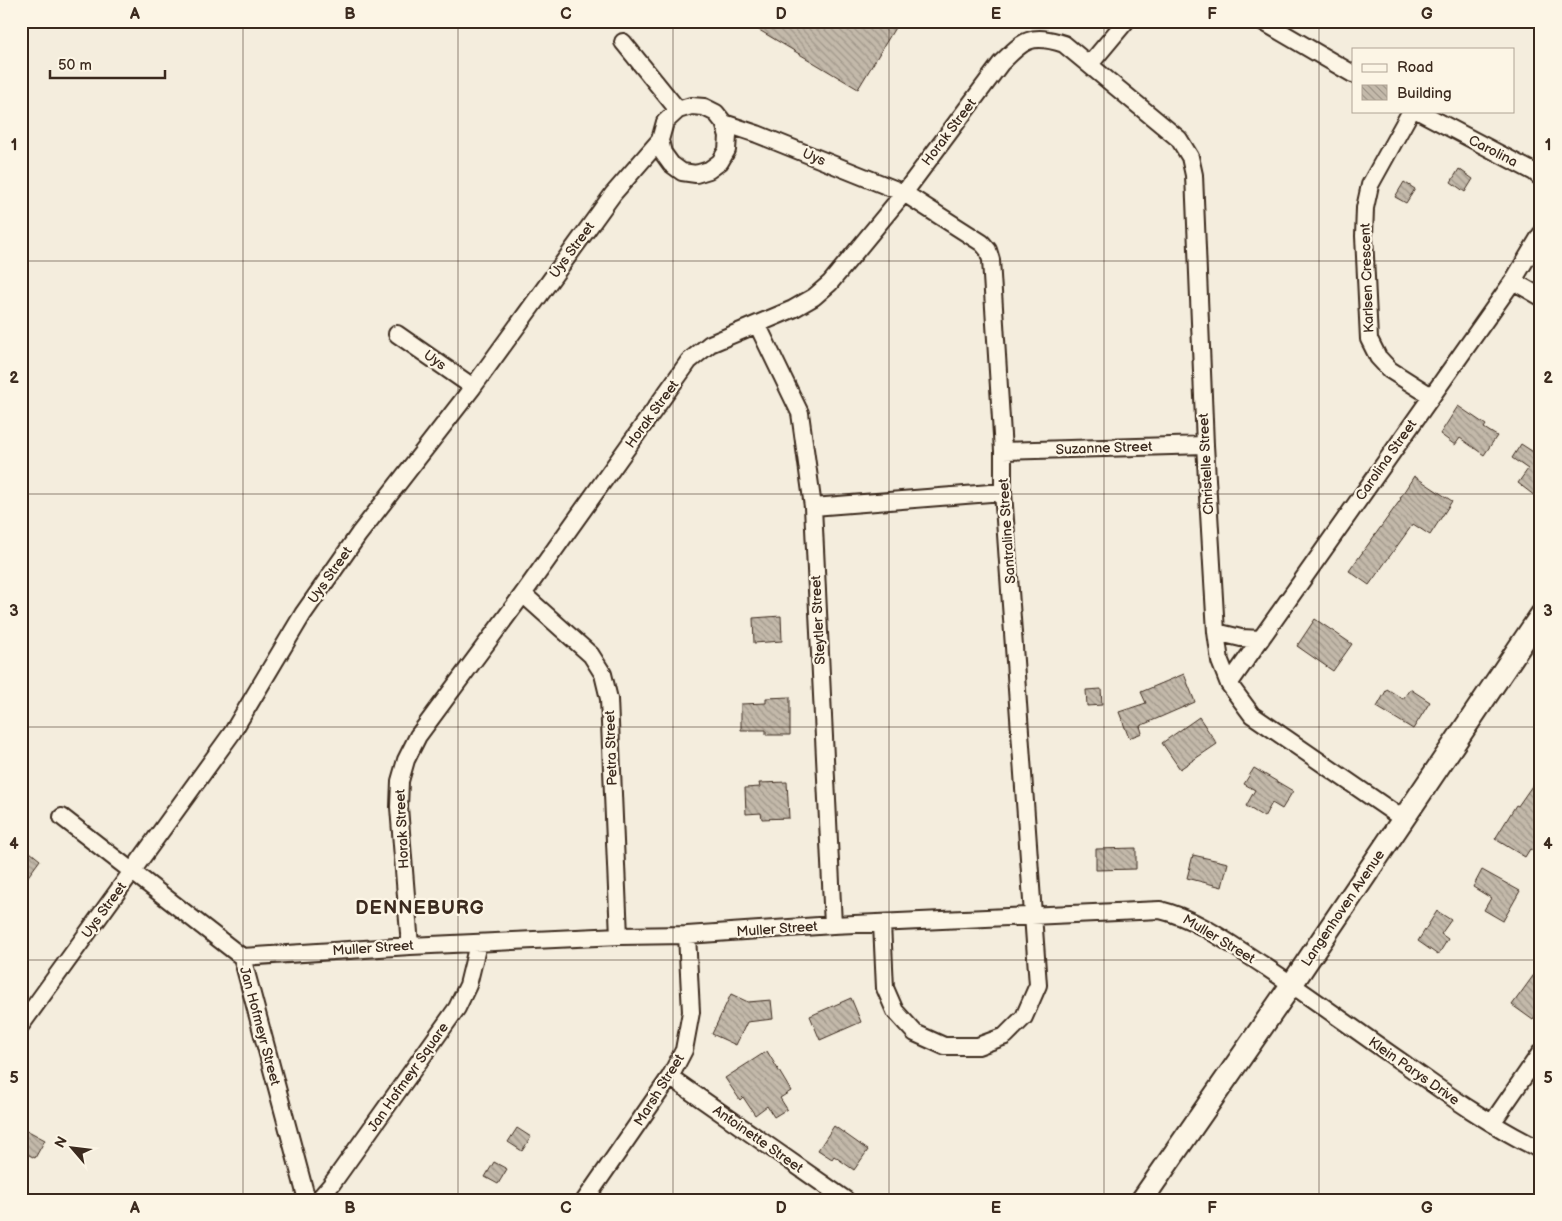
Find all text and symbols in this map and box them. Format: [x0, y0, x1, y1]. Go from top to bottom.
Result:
text: A [129, 5, 140, 24]
text: B [344, 5, 356, 24]
text: C [560, 5, 572, 24]
text: D [775, 5, 787, 24]
text: E [991, 5, 1001, 24]
text: F [1207, 5, 1217, 24]
text: G [1421, 5, 1433, 24]
scale bar [50, 48, 165, 80]
legend [1352, 48, 1514, 112]
text: 50 m [58, 56, 92, 75]
text: Road [1397, 58, 1433, 77]
text: Building [1397, 84, 1452, 103]
street label: Horak Street [918, 95, 980, 169]
street label: Carolina [1466, 131, 1520, 171]
text: 1 [11, 136, 17, 155]
text: 1 [1545, 136, 1551, 155]
street label: Uys [800, 145, 828, 169]
street label: Uys Street [546, 218, 598, 281]
street label: Karlsen Crescent [1357, 222, 1377, 333]
street label: Uys [421, 346, 449, 374]
text: 2 [9, 369, 19, 388]
text: 2 [1543, 369, 1553, 388]
street label: Horak Street [622, 376, 683, 451]
street label: Christelle Street [1195, 412, 1217, 515]
street label: Carolina Street [1352, 416, 1421, 504]
street label: Suzanne Street [1055, 438, 1153, 458]
street label: Santraline Street [995, 477, 1019, 584]
street label: Uys Street [304, 543, 356, 607]
street label: Steytler Street [807, 574, 829, 665]
text: 3 [9, 602, 19, 621]
text: 3 [1543, 602, 1553, 621]
street label: Petra Street [601, 709, 621, 786]
street label: Horak Street [391, 788, 413, 869]
text: 4 [9, 835, 19, 854]
text: 4 [1543, 835, 1553, 854]
street label: Langenhoven Avenue [1298, 846, 1388, 970]
street label: Uys Street [78, 878, 130, 941]
district label: DENNEBURG [355, 897, 485, 920]
street label: Muller Street [1180, 911, 1259, 968]
street label: Muller Street [736, 918, 819, 940]
street label: Muller Street [332, 937, 415, 959]
street label: Jan Hofmeyr Street [236, 965, 284, 1088]
street label: Jan Hofmeyr Square [364, 1019, 452, 1135]
street label: Klein Parys Drive [1365, 1033, 1463, 1109]
street label: Marsh Street [630, 1050, 688, 1129]
text: 5 [9, 1069, 19, 1088]
text: 5 [1543, 1069, 1553, 1088]
street label: Antoinette Street [710, 1102, 807, 1177]
north arrow [48, 1124, 98, 1174]
text: N [51, 1133, 71, 1151]
text: A [129, 1199, 140, 1218]
text: B [344, 1199, 356, 1218]
text: C [560, 1199, 572, 1218]
text: D [775, 1199, 787, 1218]
text: E [991, 1199, 1001, 1218]
text: F [1207, 1199, 1217, 1218]
text: G [1421, 1199, 1433, 1218]

